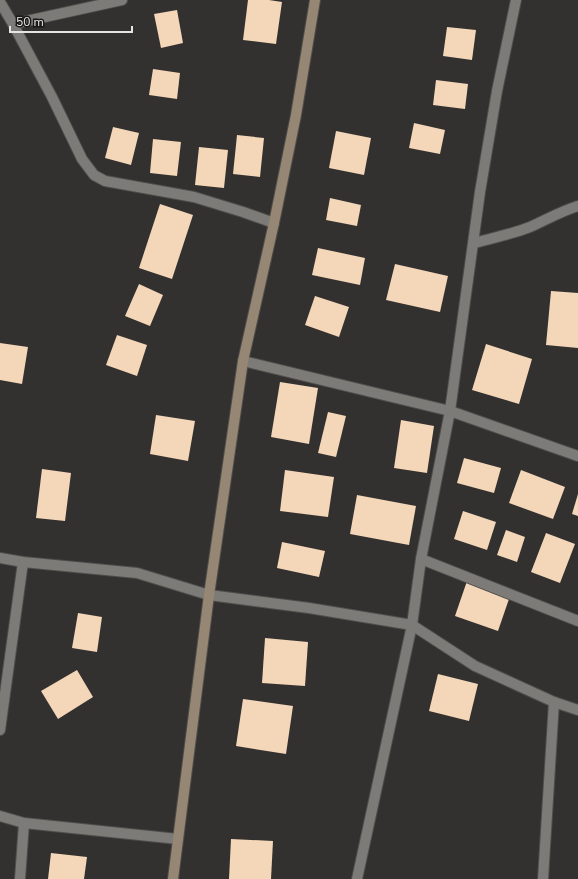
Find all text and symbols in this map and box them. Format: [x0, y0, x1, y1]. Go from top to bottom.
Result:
scale bar [10, 8, 132, 34]
text: 50 m [16, 14, 44, 30]

